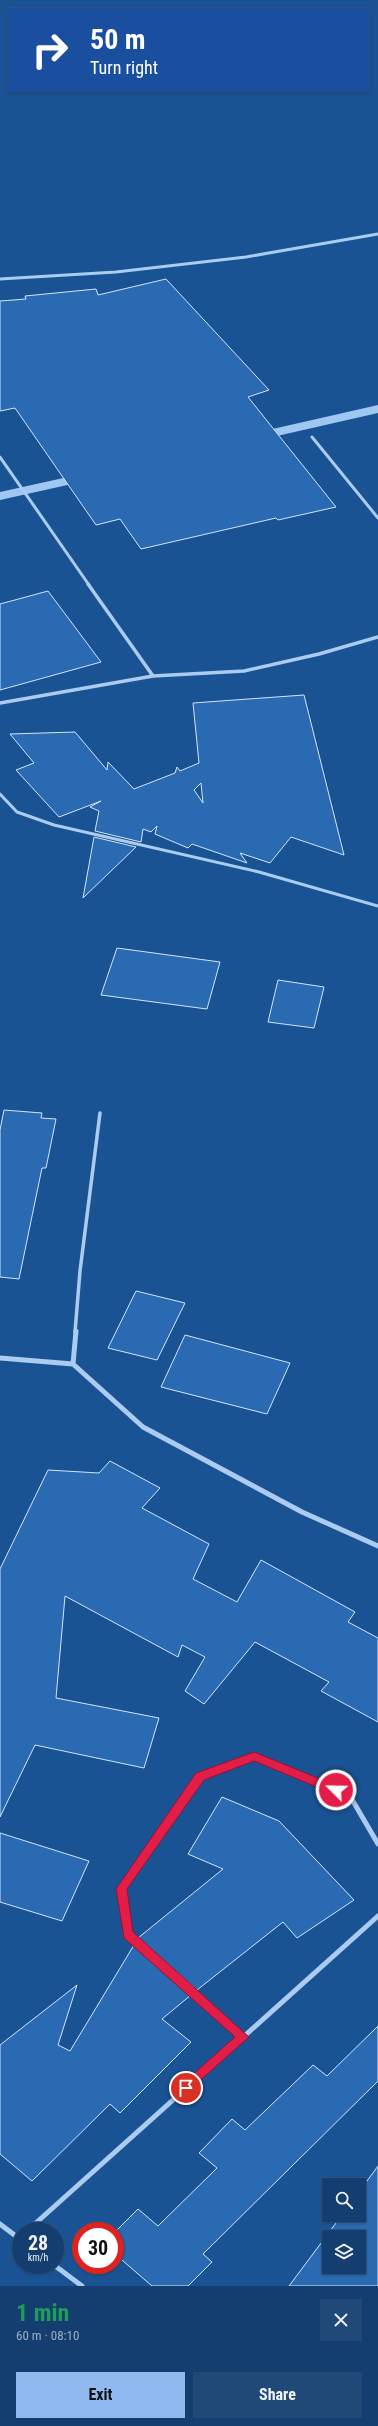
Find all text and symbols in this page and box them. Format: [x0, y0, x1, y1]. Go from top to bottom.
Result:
text: 50 m [90, 23, 146, 56]
icon: right [24, 24, 76, 76]
text: Turn right [90, 57, 158, 78]
position arrow [315, 1769, 357, 1811]
pin [169, 2071, 203, 2105]
icon: arrive [175, 2077, 197, 2099]
map controls [322, 2178, 366, 2274]
button: search [322, 2178, 366, 2222]
speed limit sign: 30 [72, 2222, 124, 2274]
button: layers [322, 2230, 366, 2274]
text: 28 [28, 2231, 48, 2255]
text: km/h [28, 2252, 48, 2263]
text: 1 min [16, 2299, 69, 2327]
button: close [320, 2299, 362, 2341]
text: 60 m · 08:10 [16, 2328, 79, 2343]
button: Exit [16, 2372, 185, 2418]
button: Share [193, 2372, 362, 2418]

